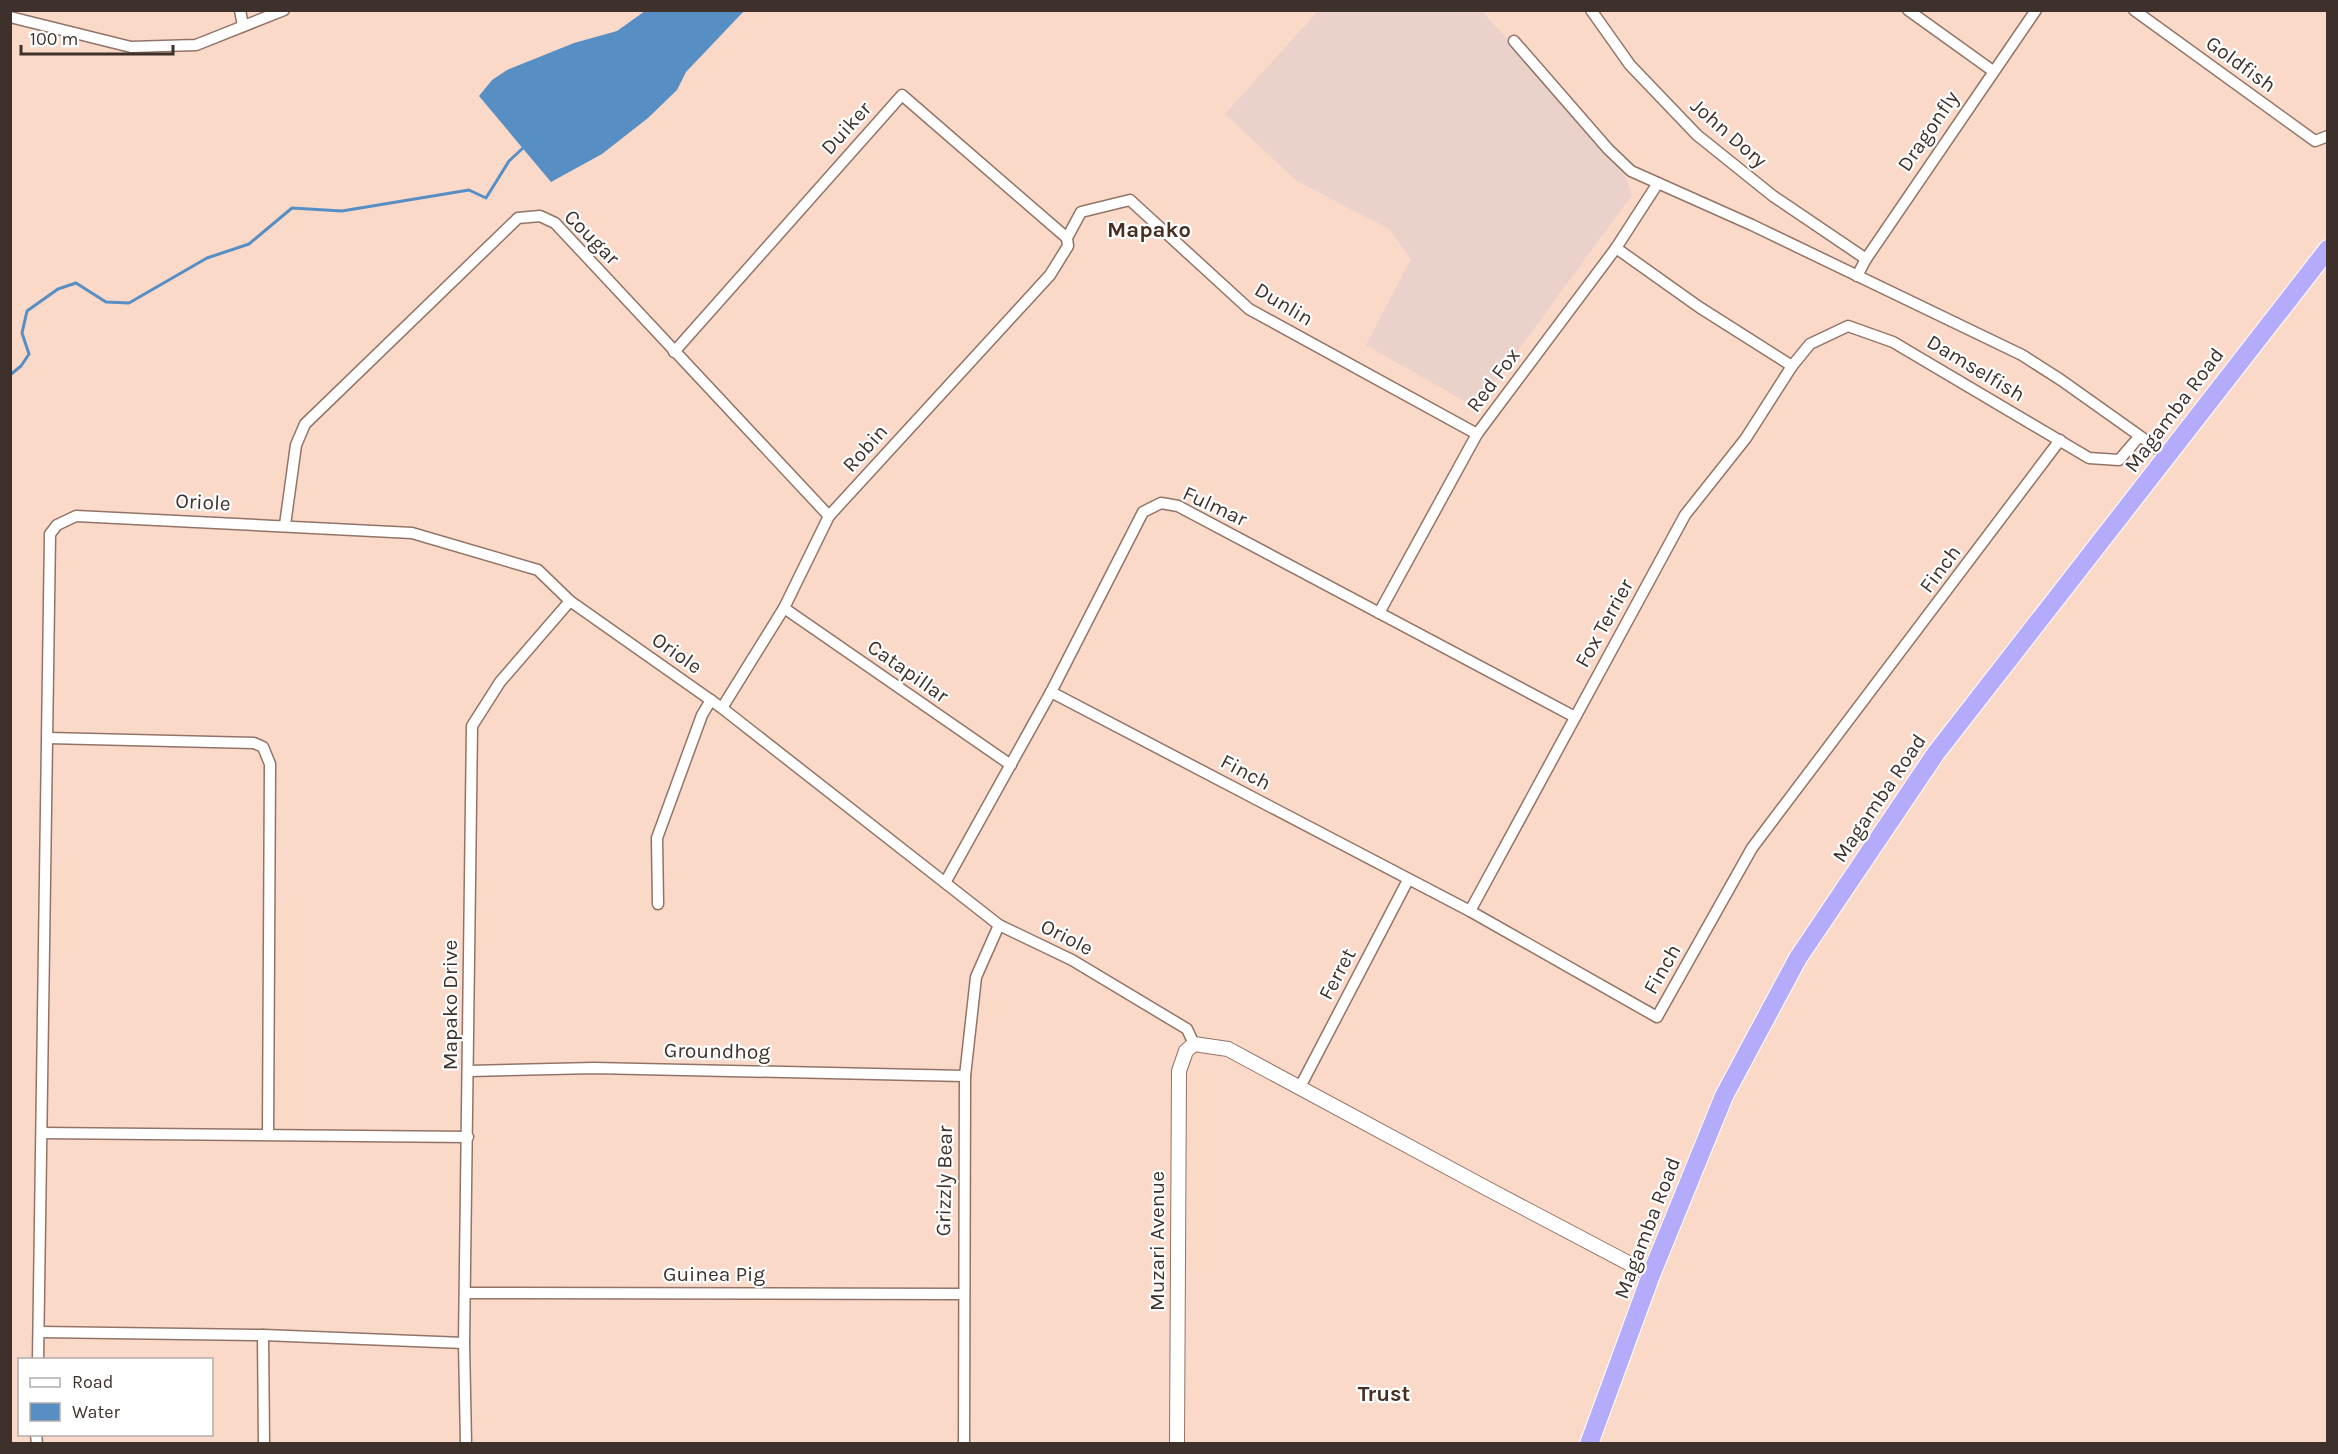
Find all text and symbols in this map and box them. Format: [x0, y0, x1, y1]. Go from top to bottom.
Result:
scale bar [21, 18, 172, 56]
text: 100 m [30, 28, 78, 50]
street label: Goldfish [2201, 31, 2281, 97]
street label: Dragonfly [1892, 86, 1964, 176]
street label: John Dory [1686, 93, 1772, 173]
street label: Duiker [816, 96, 876, 159]
street label: Cougar [559, 204, 625, 270]
district label: Mapako [1107, 217, 1191, 243]
street label: Dunlin [1250, 277, 1318, 331]
street label: Damselfish [1923, 329, 2029, 407]
street label: Red Fox [1461, 343, 1525, 417]
street label: Magamba Road [2119, 343, 2229, 477]
street label: Robin [837, 419, 893, 477]
street label: Fulmar [1179, 481, 1251, 531]
street label: Oriole [175, 489, 231, 515]
street label: Finch [1914, 540, 1966, 598]
street label: Fox Terrier [1570, 574, 1638, 671]
street label: Oriole [647, 627, 707, 679]
street label: Catapillar [863, 634, 953, 708]
street label: Magamba Road [1827, 729, 1931, 867]
street label: Finch [1217, 749, 1275, 795]
street label: Oriole [1037, 914, 1097, 960]
street label: Mapako Drive [438, 940, 462, 1070]
street label: Finch [1638, 940, 1686, 998]
street label: Ferret [1313, 944, 1361, 1004]
street label: Groundhog [664, 1038, 771, 1064]
street label: Grizzly Bear [931, 1125, 957, 1237]
street label: Magamba Road [1609, 1154, 1685, 1302]
street label: Muzari Avenue [1145, 1171, 1169, 1311]
street label: Guinea Pig [663, 1262, 765, 1286]
legend [18, 1358, 213, 1436]
text: Road [72, 1371, 113, 1393]
district label: Trust [1358, 1381, 1411, 1407]
text: Water [72, 1401, 120, 1423]

